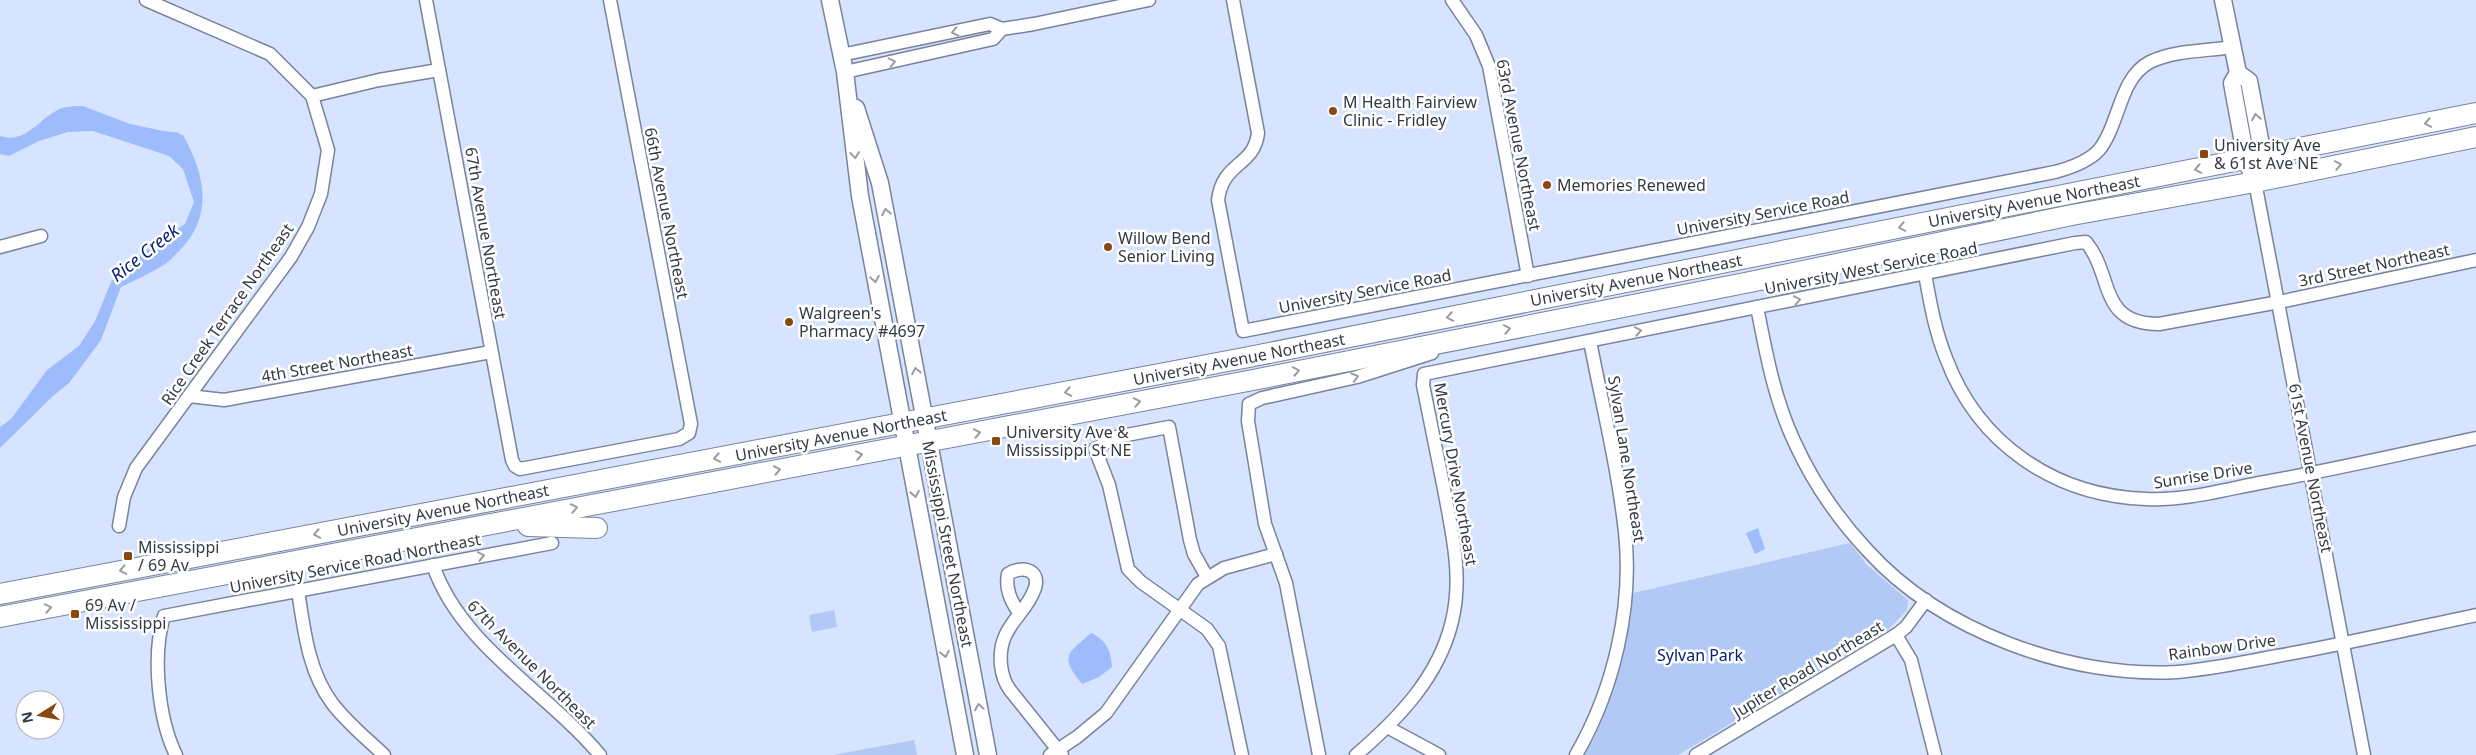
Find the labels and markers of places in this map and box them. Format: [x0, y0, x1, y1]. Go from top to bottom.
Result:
place label: M Health Fairview Clinic - Fridley [1343, 91, 1477, 131]
marker: M Health Fairview Clinic - Fridley [1327, 105, 1339, 117]
place label: University Ave & 61st Ave NE [2214, 134, 2321, 174]
marker: University Ave & 61st Ave NE [2198, 148, 2210, 160]
place label: Memories Renewed [1557, 174, 1706, 196]
marker: Memories Renewed [1541, 179, 1553, 191]
place label: Willow Bend Senior Living [1118, 227, 1215, 267]
marker: Willow Bend Senior Living [1102, 241, 1114, 253]
place label: Walgreen's Pharmacy #4697 [799, 302, 925, 342]
marker: Walgreen's Pharmacy #4697 [783, 316, 795, 328]
place label: University Ave & Mississippi St NE [1006, 421, 1131, 461]
marker: University Ave & Mississippi St NE [990, 435, 1002, 447]
place label: Mississippi / 69 Av [138, 536, 219, 576]
marker: Mississippi / 69 Av [122, 550, 134, 562]
place label: 69 Av / Mississippi [85, 594, 166, 634]
marker: 69 Av / Mississippi [69, 608, 81, 620]

